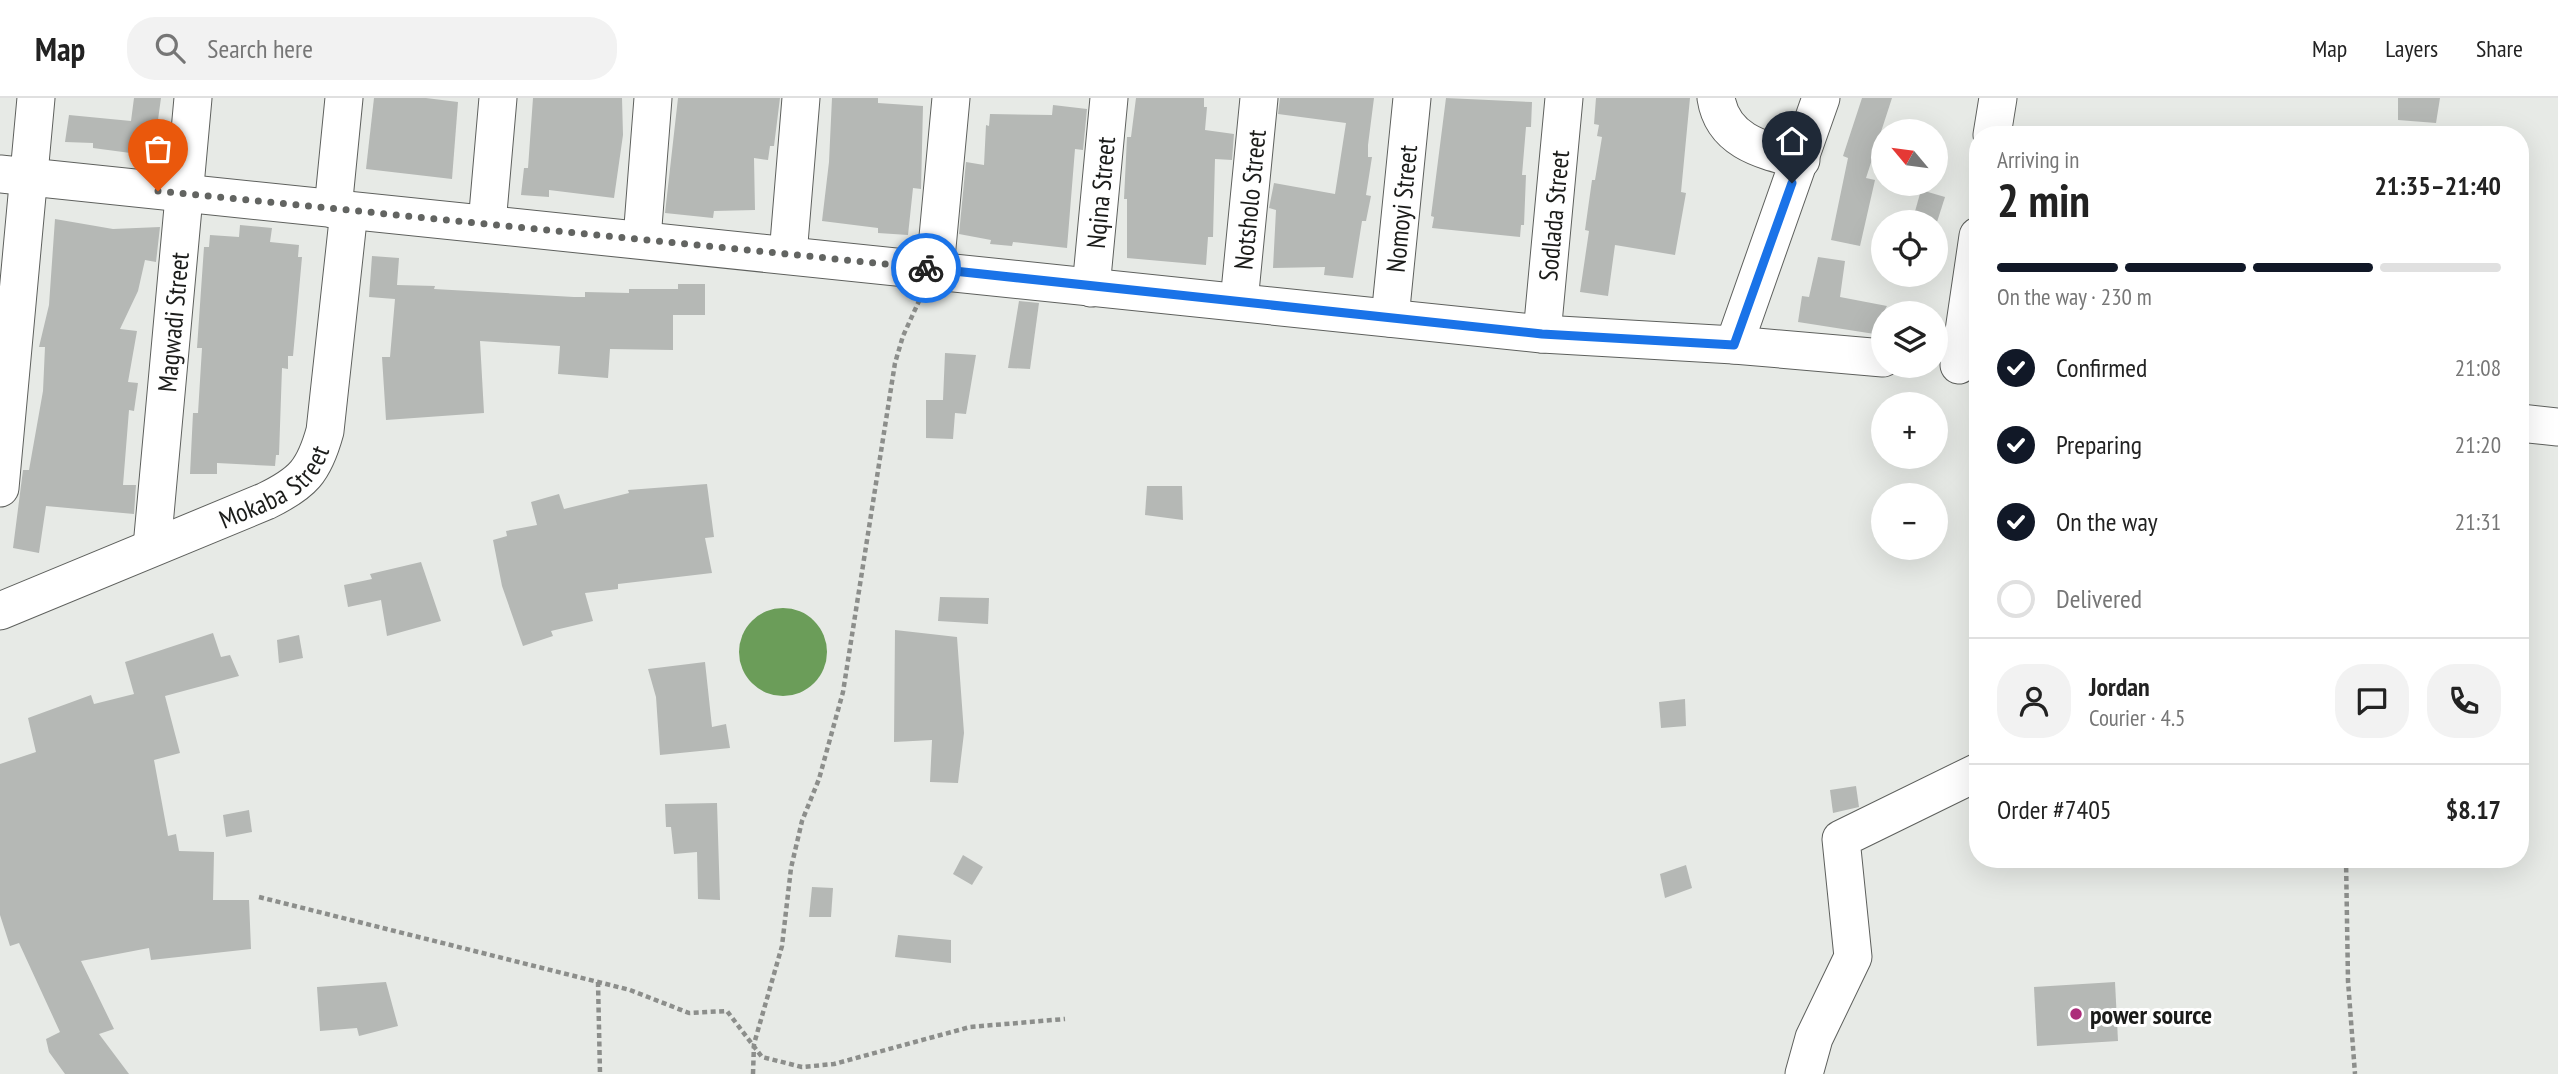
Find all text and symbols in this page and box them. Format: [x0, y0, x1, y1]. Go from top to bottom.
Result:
search box [127, 17, 617, 80]
text: Map [35, 27, 85, 70]
icon: search [151, 29, 189, 67]
text: Search here [207, 32, 313, 65]
text: Map [2312, 33, 2347, 64]
text: Layers [2385, 33, 2438, 64]
text: Share [2476, 33, 2523, 64]
pin [1762, 111, 1822, 183]
pin [128, 119, 188, 191]
north arrow [1871, 119, 1948, 196]
map controls [1871, 119, 1948, 560]
icon: home [1773, 122, 1811, 160]
street label: Notsholo Street [1226, 128, 1272, 271]
icon: bag [139, 130, 177, 168]
street label: Nqina Street [1078, 135, 1122, 250]
street label: Nomoyi Street [1378, 143, 1424, 274]
text: Arriving in [1997, 145, 2079, 174]
street label: Sodlada Street [1531, 149, 1576, 282]
text: 21:35–21:40 [2374, 169, 2501, 202]
text: 2 min [1997, 170, 2090, 230]
button: locate [1871, 210, 1948, 287]
courier [891, 233, 961, 303]
icon: bike [907, 249, 945, 287]
street label: Magwadi Street [150, 251, 195, 393]
text: On the way · 230 m [1997, 282, 2152, 311]
button: layers [1871, 301, 1948, 378]
icon: check [1997, 349, 2035, 387]
text: Confirmed [2056, 351, 2147, 384]
text: 21:08 [2455, 353, 2501, 382]
button: + [1871, 392, 1948, 469]
icon: check [1997, 426, 2035, 464]
text: Preparing [2056, 428, 2142, 461]
text: 21:20 [2455, 430, 2501, 459]
street label: Mokaba Street [214, 441, 336, 535]
button: − [1871, 483, 1948, 560]
icon: check [1997, 503, 2035, 541]
text: On the way [2056, 505, 2158, 538]
text: 21:31 [2455, 507, 2501, 536]
text: Delivered [2056, 582, 2142, 615]
button: person [1997, 664, 2071, 738]
button: chat [2335, 664, 2409, 738]
button: phone [2427, 664, 2501, 738]
text: Jordan [2089, 670, 2150, 703]
text: Courier · 4.5 [2089, 703, 2185, 732]
text: Order #7405 [1997, 793, 2112, 826]
text: $8.17 [2446, 793, 2501, 826]
place label: power source [2090, 998, 2212, 1031]
marker: power source [2068, 1006, 2084, 1022]

